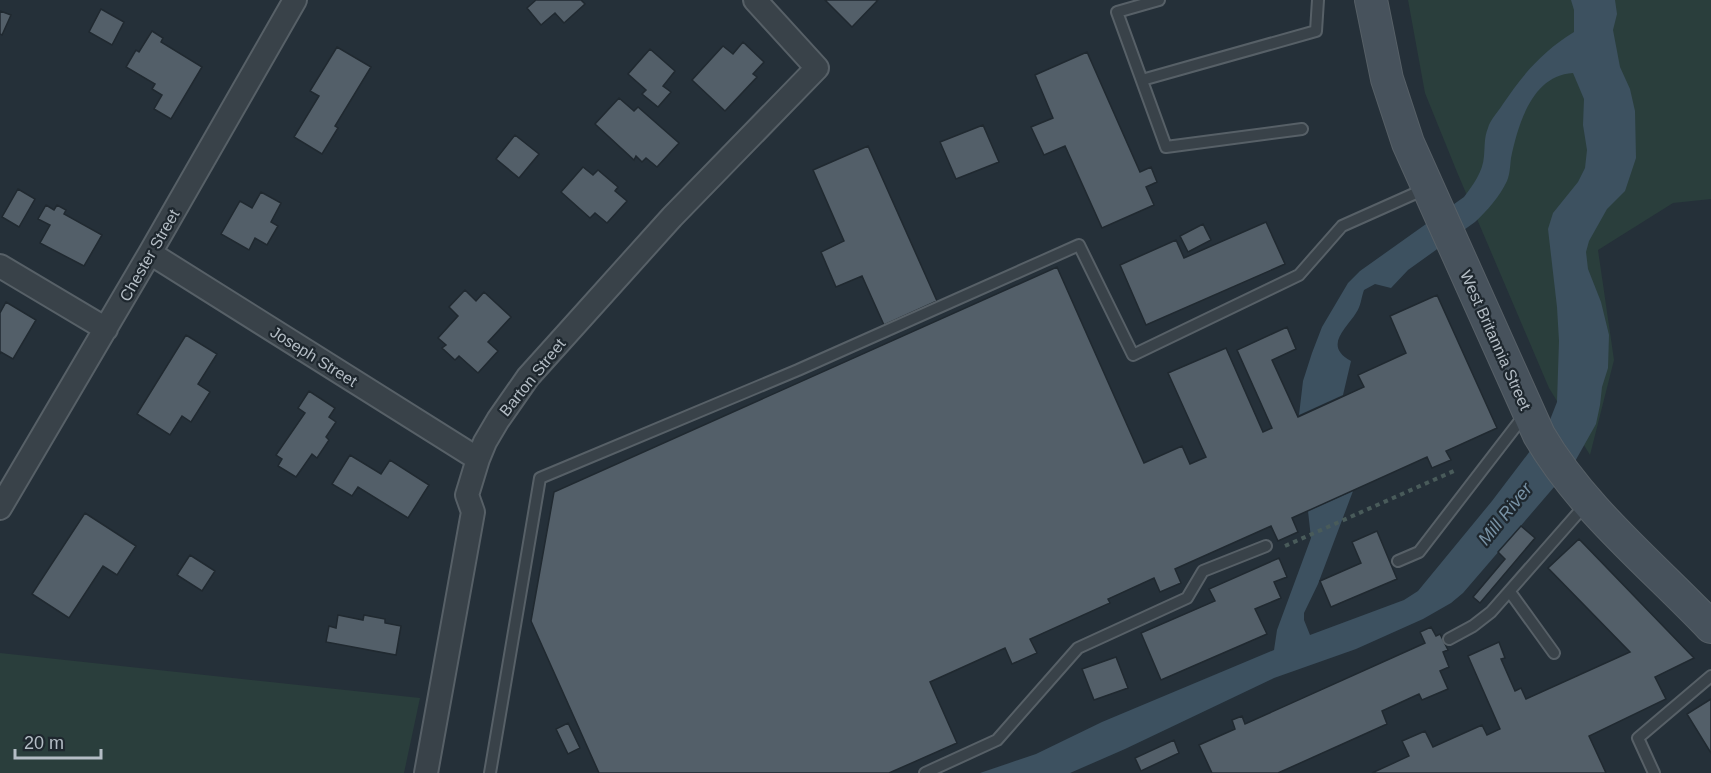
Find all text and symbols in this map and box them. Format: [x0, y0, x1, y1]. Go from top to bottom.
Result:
street label: Chester Street [116, 206, 183, 304]
street label: West Britannia Street [1457, 268, 1534, 413]
street label: Joseph Street [267, 323, 361, 390]
street label: Barton Street [496, 335, 569, 419]
water label: Mill River [1474, 478, 1537, 549]
scale bar [15, 722, 100, 760]
text: 20 m [24, 733, 64, 753]

